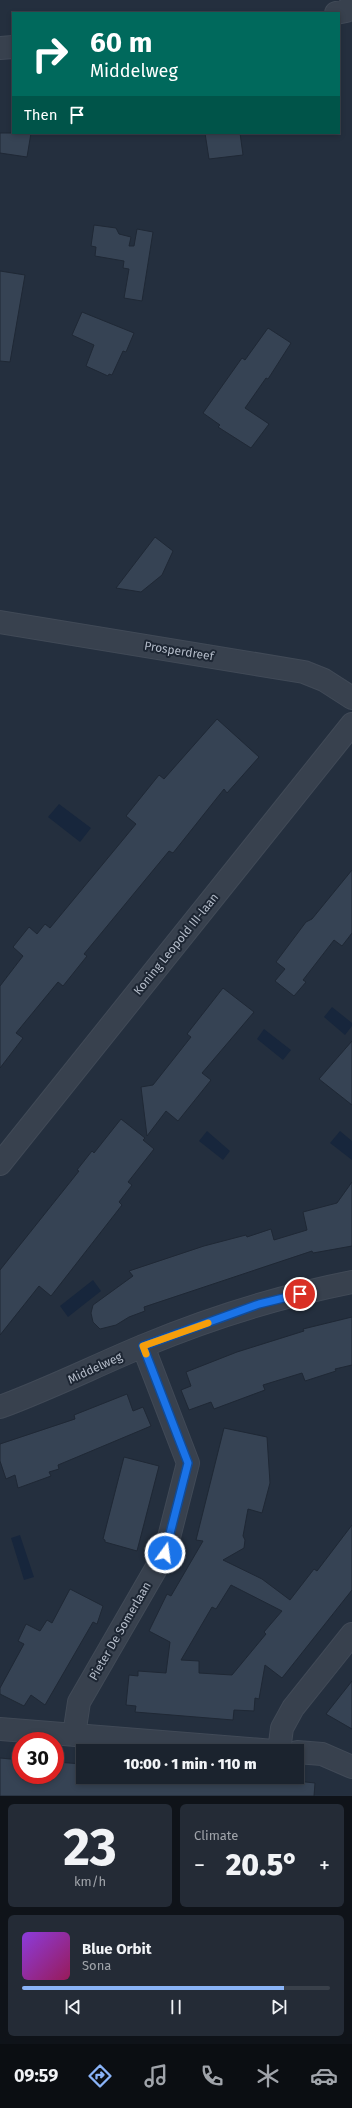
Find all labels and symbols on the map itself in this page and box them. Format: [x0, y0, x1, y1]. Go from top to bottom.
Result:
street label: Prosperdreef [143, 639, 216, 664]
street label: Koning Leopold III-laan [131, 890, 221, 998]
pin [283, 1277, 317, 1311]
street label: Middelweg [66, 1349, 125, 1387]
position arrow [144, 1532, 186, 1574]
street label: Pieter De Somerlaan [86, 1579, 154, 1683]
speed limit sign: 30 [12, 1732, 64, 1784]

